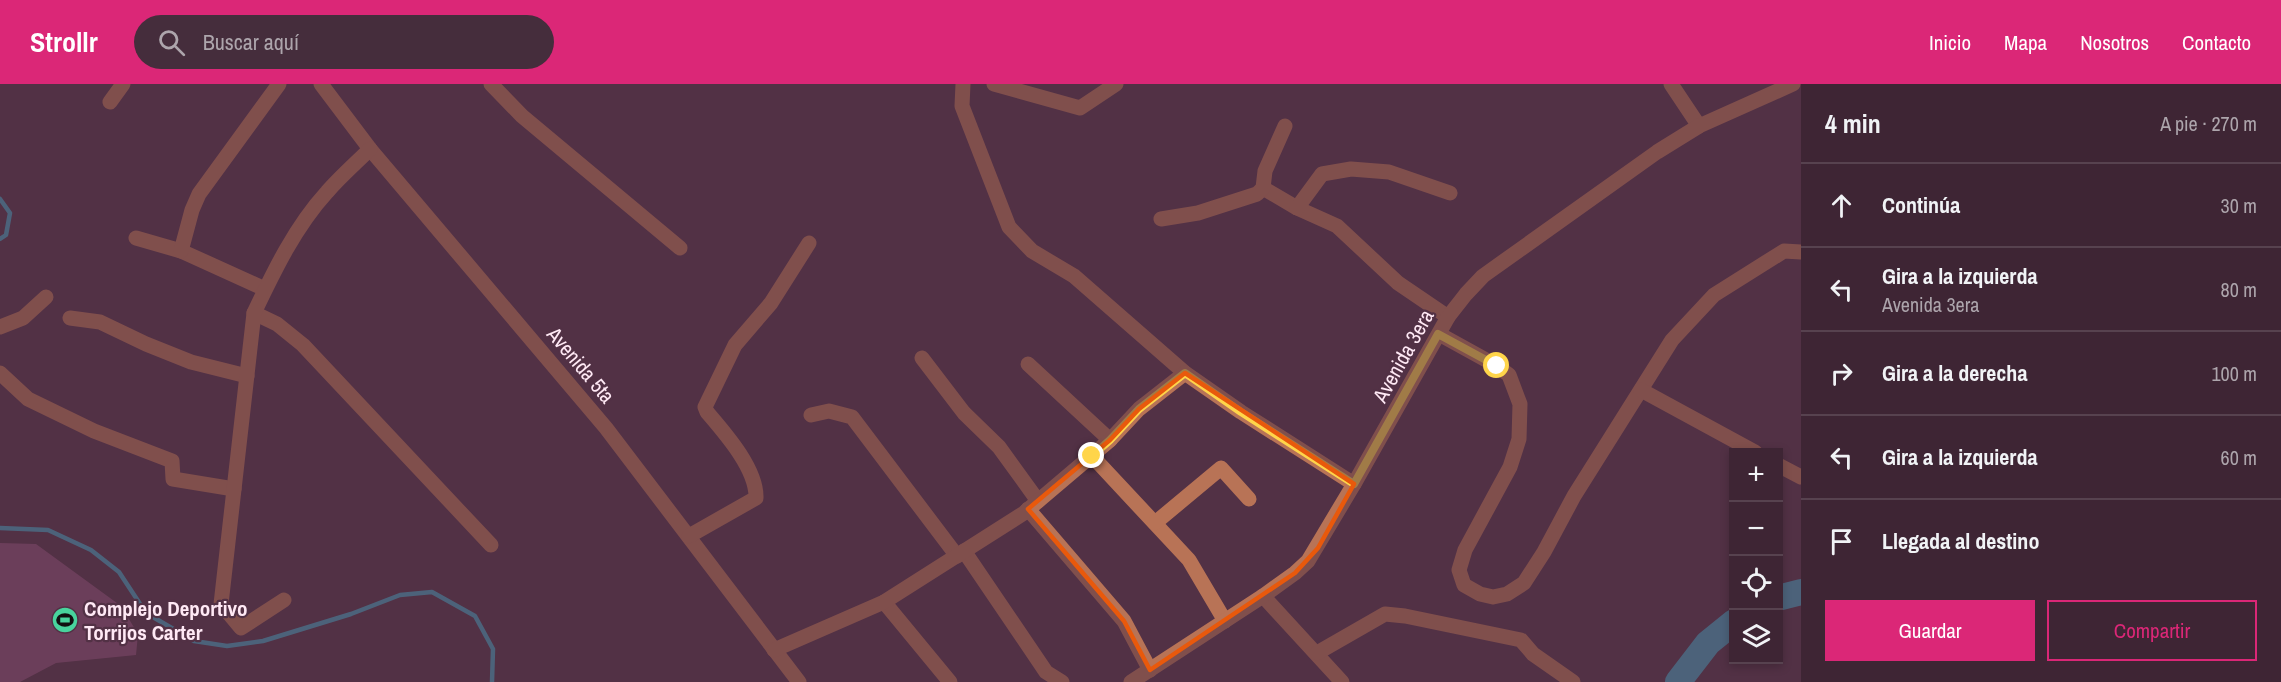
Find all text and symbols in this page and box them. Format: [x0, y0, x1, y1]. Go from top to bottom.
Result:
search box [134, 15, 554, 69]
text: Strollr [30, 23, 98, 61]
icon: search [155, 26, 188, 59]
text: Buscar aquí [203, 27, 299, 57]
text: Inicio [1929, 28, 1971, 57]
text: Mapa [2004, 28, 2047, 57]
text: Nosotros [2080, 28, 2149, 57]
text: Contacto [2182, 28, 2251, 57]
text: 4 min [1825, 106, 1881, 141]
text: A pie · 270 m [2160, 110, 2257, 137]
icon: ahead [1825, 189, 1858, 222]
text: Continúa [1882, 190, 1960, 220]
text: 30 m [2221, 192, 2257, 219]
text: Gira a la izquierda [1882, 261, 2037, 291]
icon: left [1825, 273, 1858, 306]
text: 80 m [2221, 276, 2257, 303]
text: Avenida 3era [1882, 291, 1979, 318]
street label: Avenida 3era [1365, 304, 1441, 409]
street label: Avenida 5ta [540, 320, 622, 410]
route start [1483, 352, 1509, 378]
icon: right [1825, 357, 1858, 390]
text: Gira a la derecha [1882, 358, 2027, 388]
text: 100 m [2211, 360, 2257, 387]
icon: left [1825, 441, 1858, 474]
route end [1078, 442, 1104, 468]
text: Gira a la izquierda [1882, 442, 2037, 472]
text: 60 m [2221, 444, 2257, 471]
map controls [1729, 448, 1783, 664]
button: + [1729, 448, 1783, 502]
button: − [1729, 502, 1783, 556]
icon: arrive [1825, 525, 1858, 558]
text: Llegada al destino [1882, 526, 2039, 556]
button: locate [1729, 556, 1783, 610]
place label: Complejo Deportivo Torrijos Carter [84, 594, 248, 647]
button: Guardar [1825, 600, 2035, 661]
button: Compartir [2047, 600, 2257, 661]
sports icon: Complejo Deportivo Torrijos Carter [50, 605, 80, 635]
button: layers [1729, 610, 1783, 664]

